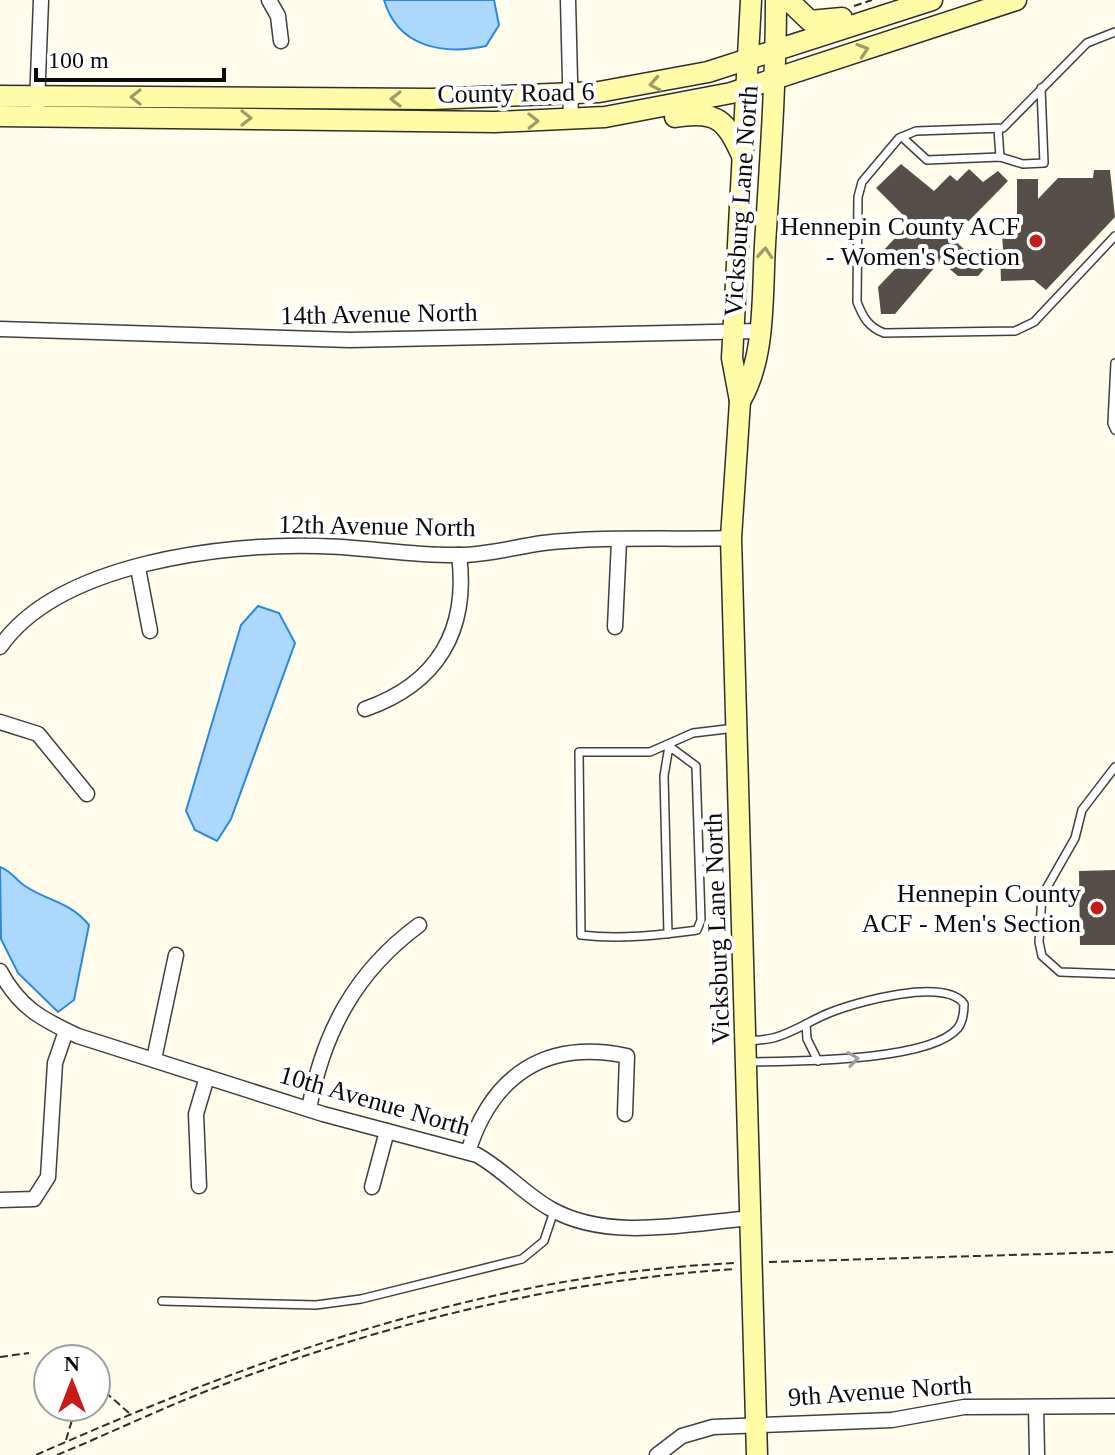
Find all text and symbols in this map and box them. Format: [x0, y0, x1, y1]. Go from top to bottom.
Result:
scale bar [36, 32, 224, 82]
one-way arrow [856, 44, 870, 60]
text: 100 m [48, 47, 109, 73]
one-way arrow [648, 74, 662, 91]
street label: County Road 6 [437, 77, 595, 109]
street label: Vicksburg Lane North [718, 84, 764, 318]
one-way arrow [129, 88, 142, 105]
one-way arrow [389, 90, 402, 108]
one-way arrow [240, 109, 253, 127]
one-way arrow [527, 113, 540, 130]
place label: Hennepin County ACF - Women's Section [780, 212, 1020, 271]
marker: Hennepin County ACF - Women's Section [1027, 232, 1045, 250]
one-way arrow [756, 246, 773, 259]
street label: 14th Avenue North [280, 298, 478, 330]
street label: 12th Avenue North [278, 510, 476, 542]
street label: Vicksburg Lane North [698, 813, 736, 1045]
place label: Hennepin County ACF - Men's Section [862, 879, 1081, 938]
marker: Hennepin County ACF - Men's Section [1088, 899, 1106, 917]
one-way arrow [846, 1051, 860, 1068]
street label: 10th Avenue North [276, 1060, 474, 1142]
north arrow [32, 1343, 112, 1423]
text: N [64, 1351, 80, 1376]
street label: 9th Avenue North [787, 1370, 973, 1412]

